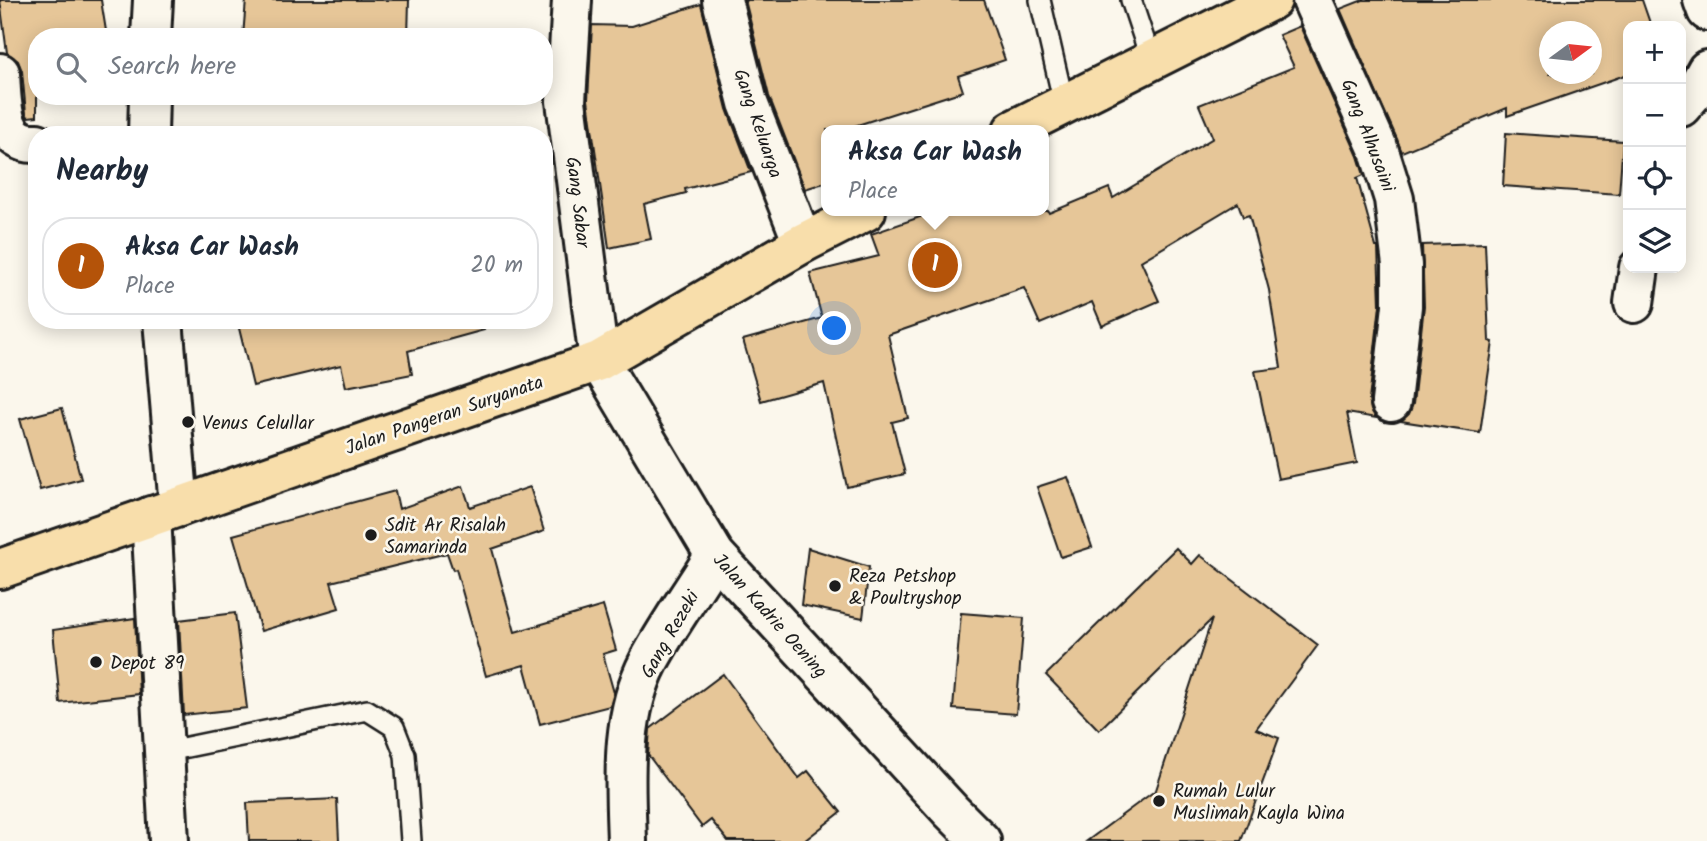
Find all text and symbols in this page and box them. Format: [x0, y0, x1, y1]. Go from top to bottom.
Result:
north arrow [1539, 21, 1602, 84]
map controls [1623, 21, 1686, 273]
button: + [1623, 21, 1686, 84]
search box [28, 28, 553, 105]
text: Search here [108, 46, 236, 88]
icon: search [52, 48, 90, 86]
street label: Gang Keluarga [724, 65, 790, 182]
street label: Gang Alhusaini [1332, 75, 1403, 198]
button: − [1623, 84, 1686, 147]
popup [821, 125, 1049, 216]
text: Aksa Car Wash [848, 132, 1022, 174]
button: locate [1623, 147, 1686, 210]
text: Nearby [56, 148, 148, 196]
street label: Gang Sabar [557, 155, 598, 251]
text: Place [848, 174, 898, 210]
button: layers [1623, 210, 1686, 273]
text: Aksa Car Wash [125, 227, 299, 269]
pin: 1 [912, 239, 958, 291]
text: 1 [78, 248, 84, 284]
text: 20 m [471, 248, 523, 284]
text: Place [125, 269, 175, 305]
your location [817, 311, 851, 345]
street label: Jalan Pangeran Suryanata [342, 368, 548, 464]
place label: Venus Celullar [202, 409, 316, 439]
marker: Venus Celullar [180, 414, 196, 430]
place label: Sdit Ar Risalah Samarinda [385, 511, 506, 563]
marker: Sdit Ar Risalah Samarinda [363, 527, 379, 543]
street label: Jalan Kadrie Oening [705, 547, 834, 686]
place label: Reza Petshop & Poultryshop [849, 562, 961, 614]
marker: Reza Petshop & Poultryshop [827, 578, 843, 594]
street label: Gang Rezeki [633, 584, 709, 685]
place label: Depot 89 [110, 649, 184, 679]
marker: Depot 89 [88, 654, 104, 670]
place label: Rumah Lulur Muslimah Kayla Wina [1173, 777, 1345, 829]
marker: Rumah Lulur Muslimah Kayla Wina [1151, 793, 1167, 809]

